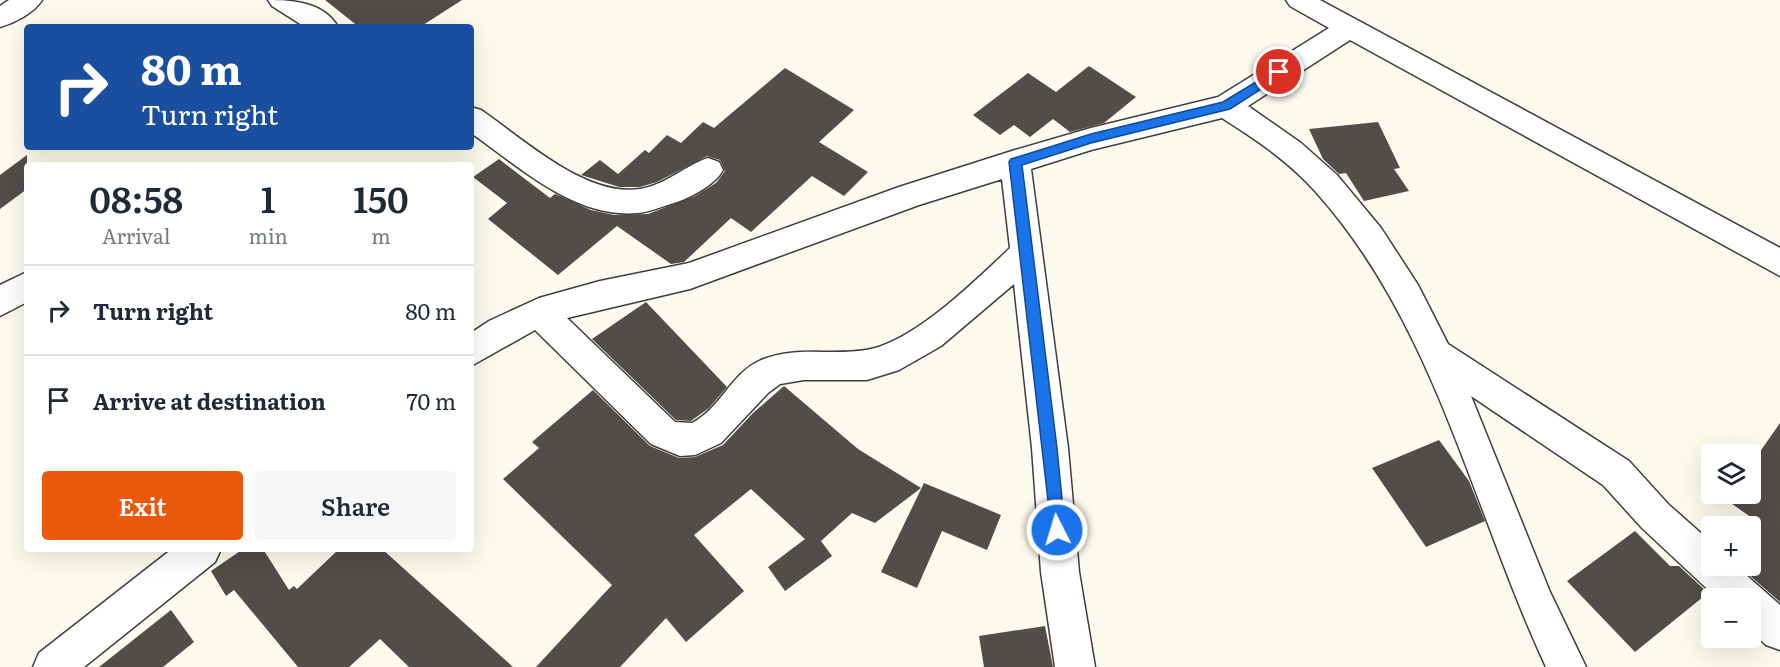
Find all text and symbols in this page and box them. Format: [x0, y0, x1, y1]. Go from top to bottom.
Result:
text: 80 m [141, 36, 242, 98]
pin [1253, 46, 1304, 97]
icon: right [42, 48, 120, 126]
icon: arrive [1262, 55, 1295, 88]
text: Turn right [141, 93, 278, 133]
text: 08:58 [89, 171, 183, 224]
text: 1 [261, 171, 276, 224]
text: 150 [353, 171, 409, 224]
text: Arrival [102, 220, 170, 250]
text: min [249, 220, 288, 250]
text: m [371, 220, 391, 250]
icon: right [42, 294, 75, 327]
text: Turn right [93, 294, 213, 327]
text: 80 m [405, 294, 456, 327]
icon: arrive [42, 384, 75, 417]
text: Arrive at destination [93, 384, 326, 417]
text: 70 m [406, 384, 456, 417]
map controls [1701, 444, 1761, 648]
button: layers [1701, 444, 1761, 504]
button: Exit [42, 471, 243, 540]
button: Share [255, 471, 456, 540]
position arrow [1025, 498, 1089, 562]
button: + [1701, 516, 1761, 576]
button: − [1701, 588, 1761, 648]

